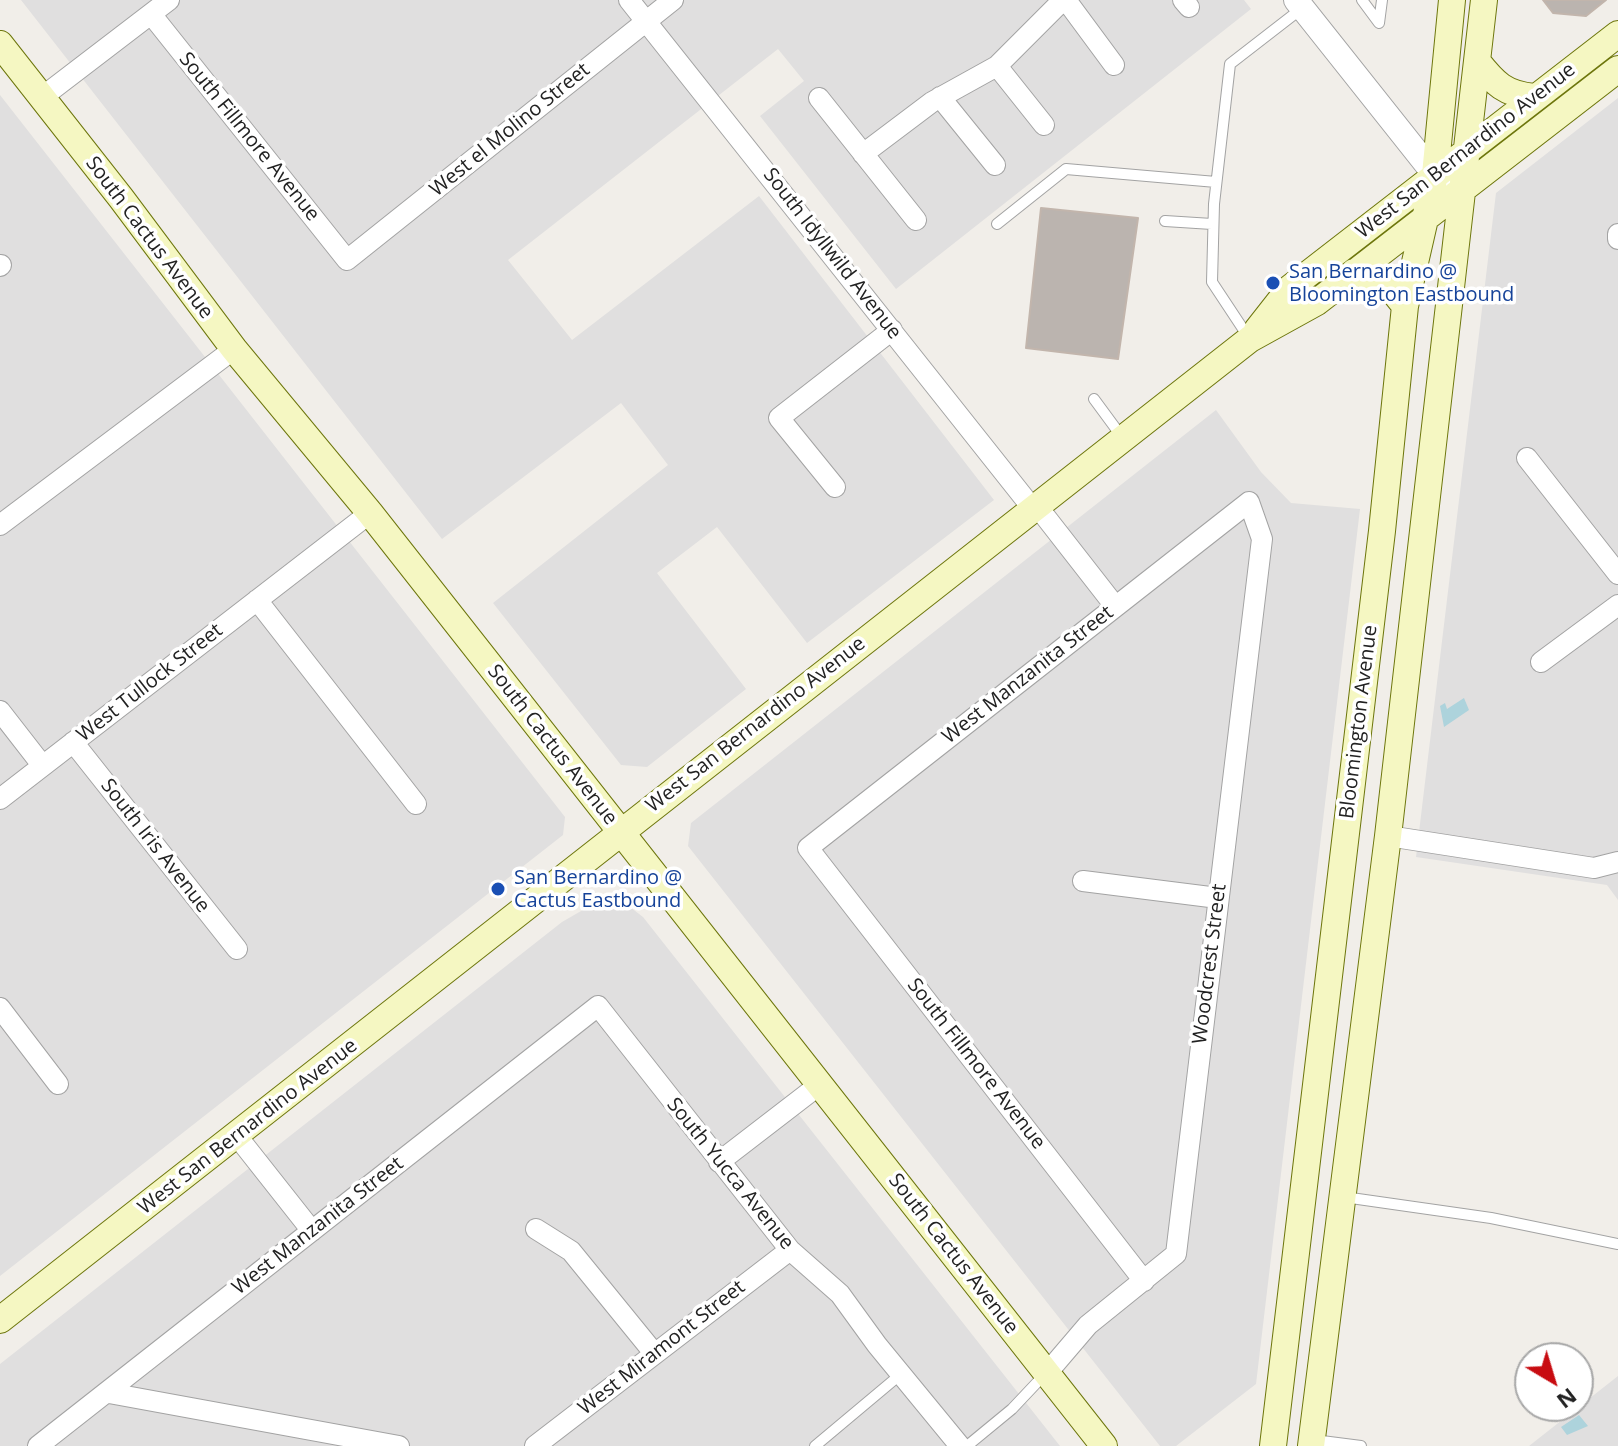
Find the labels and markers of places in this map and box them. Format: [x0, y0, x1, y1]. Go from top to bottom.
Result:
place label: San Bernardino @ Bloomington Eastbound [1289, 260, 1514, 307]
marker: San Bernardino @ Bloomington Eastbound [1264, 274, 1282, 292]
place label: San Bernardino @ Cactus Eastbound [514, 866, 682, 913]
marker: San Bernardino @ Cactus Eastbound [489, 880, 507, 898]

